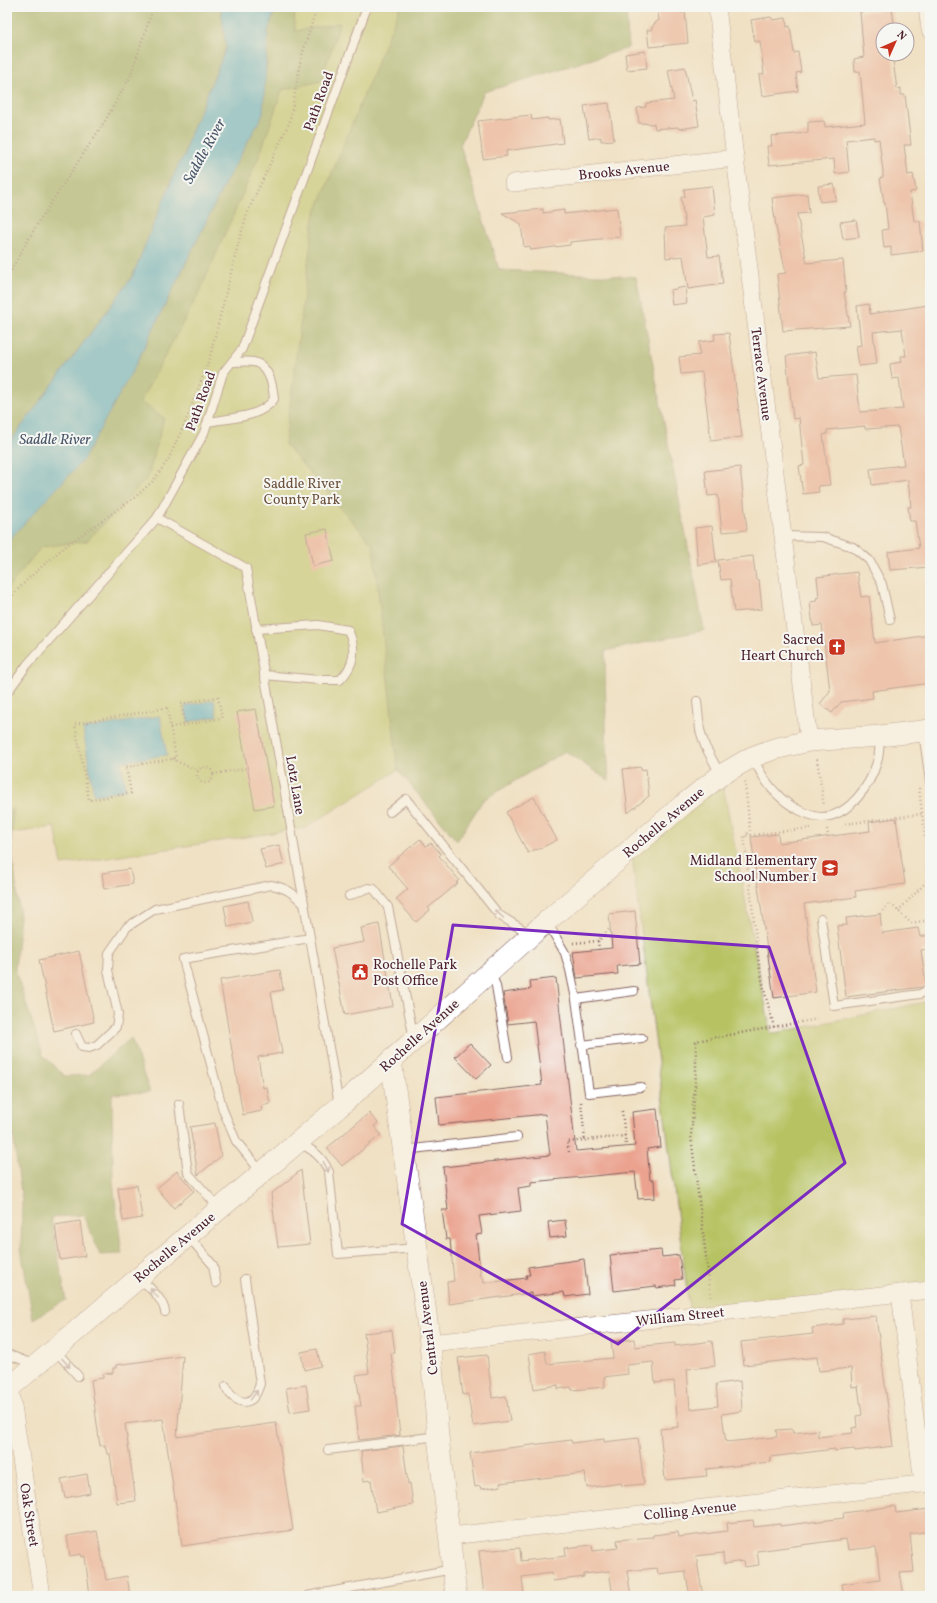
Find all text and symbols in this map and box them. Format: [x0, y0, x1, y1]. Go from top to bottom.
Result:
north arrow [875, 22, 915, 62]
text: N [893, 28, 909, 44]
street label: Path Road [300, 69, 339, 134]
water label: Saddle River [179, 115, 232, 188]
street label: Brooks Avenue [578, 157, 671, 186]
street label: Terrace Avenue [745, 326, 776, 422]
street label: Path Road [182, 369, 221, 434]
water label: Saddle River [19, 430, 91, 451]
park label: Saddle River County Park [263, 475, 341, 510]
place label: Sacred Heart Church [741, 631, 824, 666]
church icon: Sacred Heart Church [827, 637, 847, 657]
street label: Lotz Lane [280, 754, 309, 817]
street label: Rochelle Avenue [619, 783, 709, 863]
place label: Midland Elementary School Number 1 [690, 852, 817, 887]
school or university icon: Midland Elementary School Number 1 [820, 858, 840, 878]
one-way arrow [494, 909, 504, 918]
place label: Rochelle Park Post Office [373, 956, 457, 991]
public building icon: Rochelle Park Post Office [350, 962, 370, 982]
street label: Rochelle Avenue [376, 995, 464, 1077]
one-way arrow [323, 1161, 330, 1173]
street label: Rochelle Avenue [130, 1208, 220, 1288]
street label: Central Avenue [413, 1279, 444, 1376]
one-way arrow [150, 1288, 159, 1298]
street label: William Street [635, 1303, 726, 1332]
one-way arrow [62, 1357, 71, 1368]
one-way arrow [250, 1389, 258, 1400]
street label: Oak Street [14, 1482, 43, 1549]
street label: Colling Avenue [643, 1497, 738, 1526]

